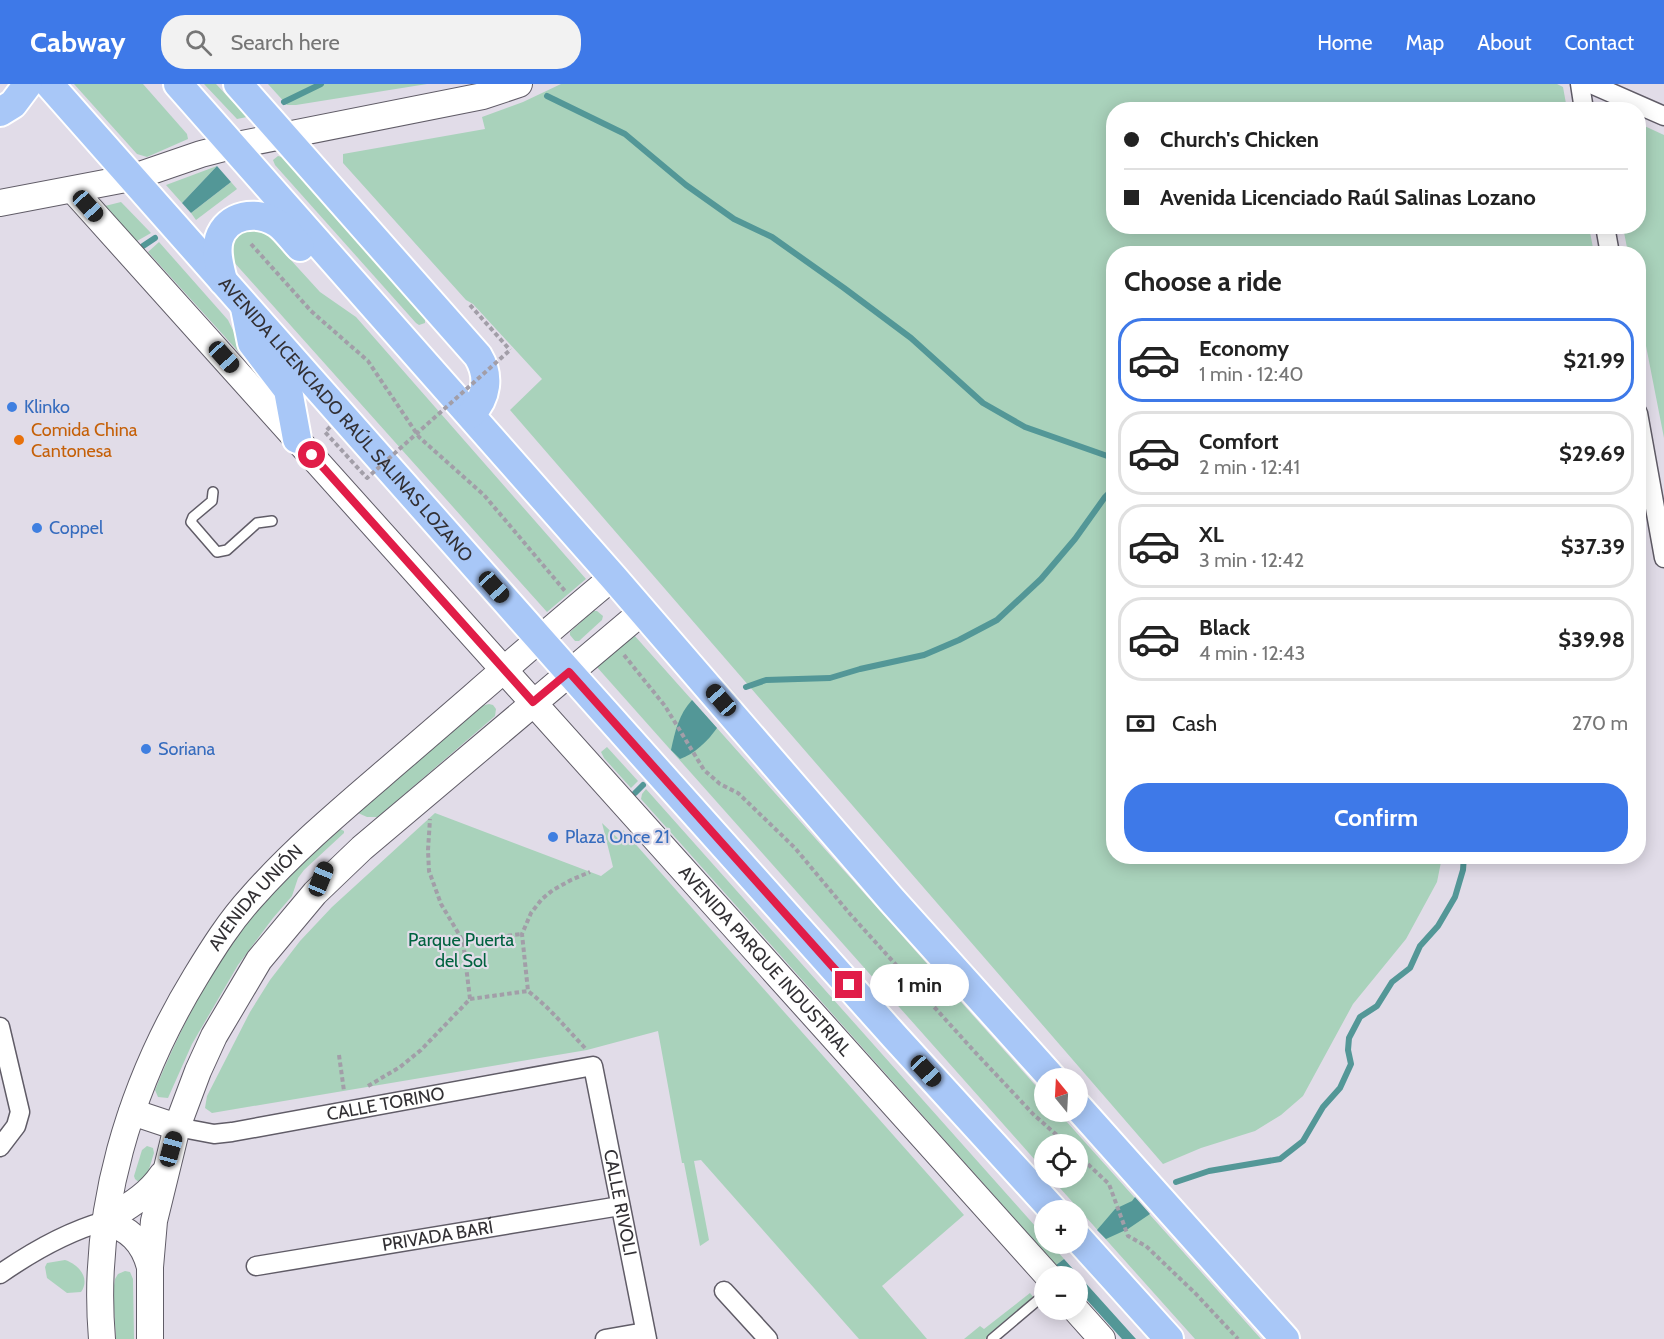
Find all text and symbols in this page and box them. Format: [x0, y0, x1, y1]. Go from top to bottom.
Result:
search box [161, 15, 581, 69]
text: Cabway [30, 25, 125, 59]
icon: search [182, 26, 215, 59]
text: Search here [230, 29, 340, 56]
text: Home [1317, 30, 1373, 55]
text: Map [1406, 30, 1444, 55]
text: About [1477, 30, 1531, 55]
text: Contact [1564, 30, 1634, 55]
text: Church's Chicken [1160, 126, 1319, 153]
text: Avenida Licenciado Raúl Salinas Lozano [1160, 184, 1536, 211]
car [69, 187, 107, 225]
text: Choose a ride [1124, 265, 1282, 298]
street label: AVENIDA LICENCIADO RAÚL SALINAS LOZANO [214, 273, 478, 567]
icon: car [1127, 333, 1181, 387]
text: Economy [1199, 335, 1289, 362]
car [205, 338, 243, 376]
text: $21.99 [1563, 347, 1625, 374]
text: 1 min · 12:40 [1199, 362, 1303, 386]
place label: Klinko [24, 396, 70, 418]
marker: Klinko [5, 400, 19, 414]
place label: Comida China Cantonesa [31, 419, 138, 462]
icon: car [1127, 426, 1181, 480]
text: Comfort [1199, 428, 1278, 455]
marker: Comida China Cantonesa [12, 433, 26, 447]
text: $29.69 [1559, 440, 1625, 467]
route start [298, 441, 325, 468]
text: 2 min · 12:41 [1199, 455, 1300, 479]
place label: Coppel [49, 517, 104, 539]
icon: car [1127, 519, 1181, 573]
marker: Coppel [30, 521, 44, 535]
text: XL [1199, 521, 1224, 548]
text: $37.39 [1561, 533, 1625, 560]
text: 3 min · 12:42 [1199, 548, 1304, 572]
car [475, 568, 513, 606]
icon: car [1127, 612, 1181, 666]
text: Black [1199, 614, 1250, 641]
text: $39.98 [1558, 626, 1625, 653]
text: 4 min · 12:43 [1199, 641, 1305, 665]
car [702, 681, 740, 719]
icon: cash [1124, 707, 1157, 740]
text: Cash [1172, 710, 1217, 737]
text: 270 m [1572, 711, 1628, 735]
place label: Soriana [158, 738, 216, 760]
marker: Soriana [139, 742, 153, 756]
button: Confirm [1124, 783, 1628, 852]
place label: Plaza Once 21 [565, 826, 670, 848]
marker: Plaza Once 21 [546, 830, 560, 844]
street label: AVENIDA UNIÓN [204, 840, 307, 955]
car [306, 859, 336, 899]
street label: AVENIDA PARQUE INDUSTRIAL [674, 861, 856, 1061]
park label: Parque Puerta del Sol [408, 929, 514, 972]
callout: 1 min [870, 964, 969, 1006]
route end [835, 971, 862, 998]
text: 1 min [897, 973, 942, 997]
car [907, 1052, 945, 1090]
north arrow [1034, 1068, 1088, 1122]
map controls [1034, 1068, 1088, 1320]
street label: CALLE TORINO [325, 1082, 446, 1125]
car [158, 1129, 184, 1169]
button: locate [1034, 1134, 1088, 1188]
street label: CALLE RIVOLI [599, 1147, 641, 1258]
button: + [1034, 1200, 1088, 1254]
street label: PRIVADA BARÍ [380, 1216, 495, 1256]
button: − [1034, 1266, 1088, 1320]

